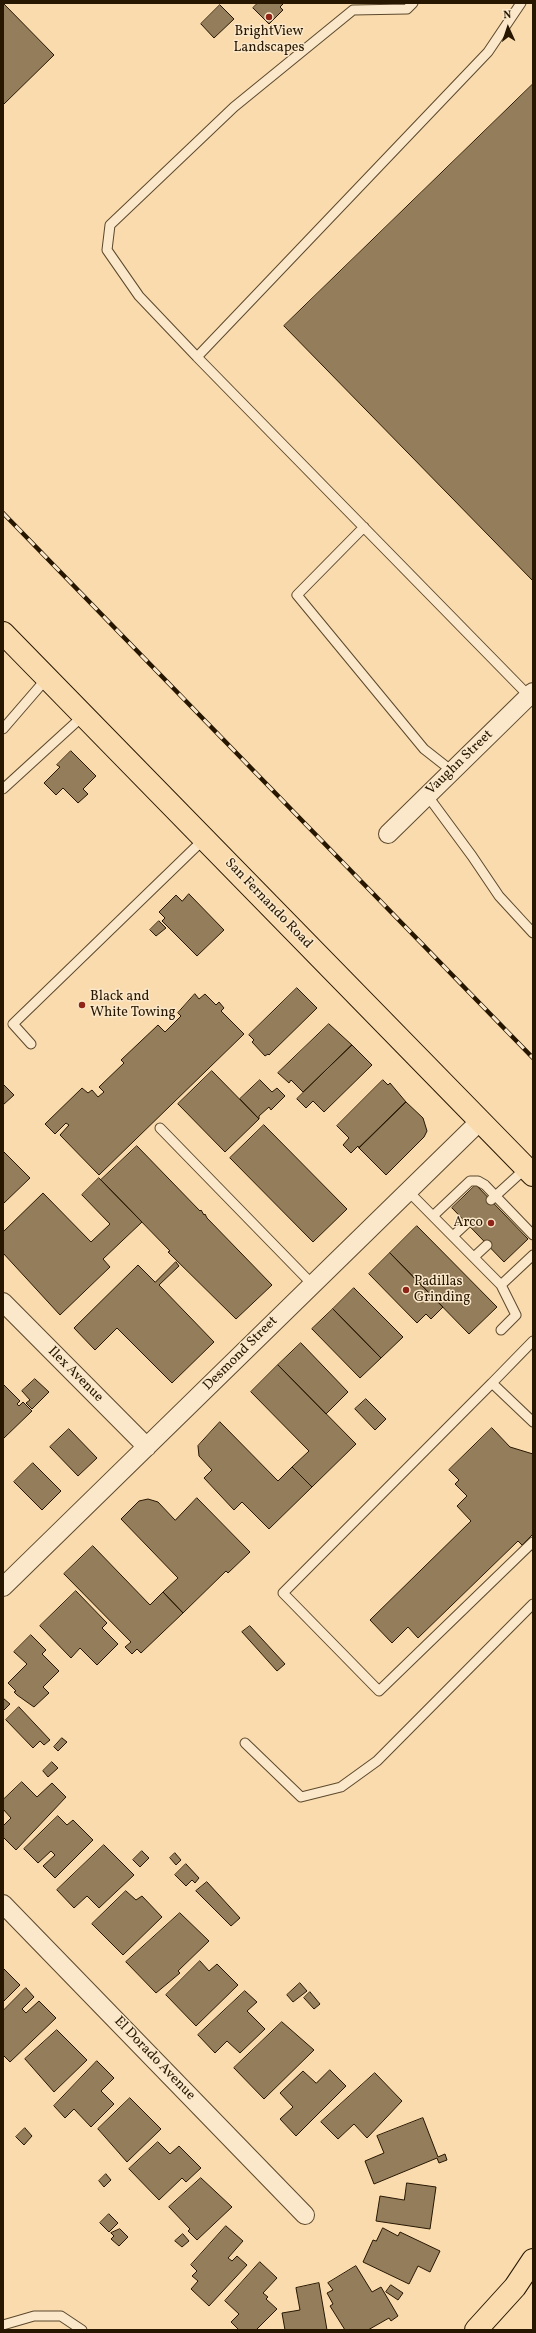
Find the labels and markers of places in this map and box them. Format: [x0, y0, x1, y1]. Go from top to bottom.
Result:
marker: BrightView Landscapes [264, 12, 274, 22]
place label: BrightView Landscapes [234, 24, 304, 56]
place label: Black and White Towing [90, 989, 176, 1022]
marker: Black and White Towing [77, 1000, 87, 1010]
place label: Arco [454, 1215, 483, 1231]
marker: Arco [486, 1218, 496, 1228]
place label: Padillas Grinding [414, 1274, 470, 1306]
marker: Padillas Grinding [401, 1285, 411, 1295]

